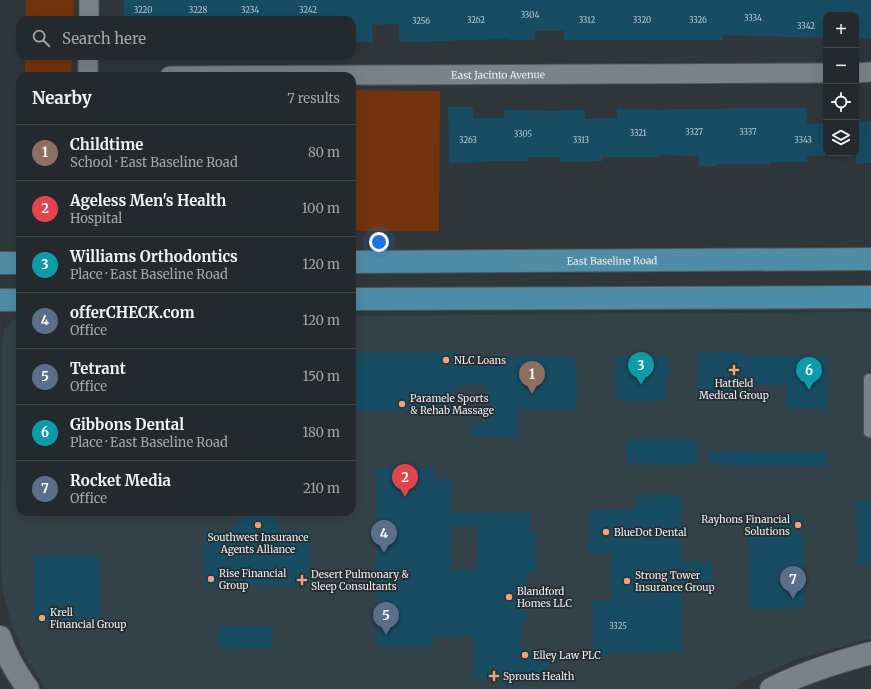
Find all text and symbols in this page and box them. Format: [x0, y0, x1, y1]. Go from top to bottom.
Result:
house number: 3220 [134, 5, 152, 15]
house number: 3228 [189, 5, 207, 15]
house number: 3234 [241, 5, 259, 15]
house number: 3242 [299, 5, 317, 15]
house number: 3304 [521, 10, 539, 20]
map controls [823, 12, 859, 156]
button: + [823, 12, 859, 48]
house number: 3334 [744, 13, 762, 23]
house number: 3262 [467, 15, 485, 25]
house number: 3312 [579, 15, 596, 25]
house number: 3320 [633, 15, 651, 25]
house number: 3326 [689, 15, 707, 25]
search box [16, 16, 356, 60]
house number: 3256 [412, 16, 430, 26]
house number: 3342 [797, 21, 815, 31]
icon: search [30, 27, 52, 49]
text: Search here [62, 29, 146, 48]
button: − [823, 48, 859, 84]
street label: East Jacinto Avenue [451, 68, 545, 81]
button: locate [823, 84, 859, 120]
text: Nearby [32, 87, 92, 109]
text: 7 results [287, 90, 340, 107]
button: layers [823, 120, 859, 156]
house number: 3327 [685, 127, 703, 137]
house number: 3337 [739, 127, 757, 137]
house number: 3321 [630, 128, 647, 138]
house number: 3305 [514, 129, 532, 139]
text: Childtime [70, 135, 143, 154]
house number: 3263 [459, 135, 477, 145]
house number: 3313 [573, 135, 590, 145]
house number: 3343 [794, 135, 812, 145]
text: 1 [42, 144, 48, 161]
text: 80 m [308, 144, 340, 161]
text: School · East Baseline Road [70, 154, 238, 171]
text: Ageless Men's Health [70, 191, 226, 210]
text: 2 [41, 200, 49, 217]
text: 100 m [302, 200, 340, 217]
text: Hospital [70, 210, 122, 227]
your location [369, 232, 389, 252]
text: Williams Orthodontics [70, 247, 238, 266]
street label: East Baseline Road [567, 254, 657, 267]
text: 3 [41, 256, 49, 273]
text: 120 m [302, 256, 340, 273]
text: Place · East Baseline Road [70, 266, 228, 283]
text: offerCHECK.com [70, 303, 195, 322]
text: 4 [41, 312, 49, 329]
text: 120 m [302, 312, 340, 329]
text: Office [70, 322, 107, 339]
pin: 3 [628, 352, 654, 385]
place label: NLC Loans [454, 354, 506, 367]
marker: NLC Loans [441, 355, 451, 365]
pin: 6 [796, 357, 822, 390]
text: Tetrant [70, 359, 126, 378]
pin: 1 [519, 361, 545, 394]
marker: Hatfield Medical Group [728, 364, 740, 376]
text: 5 [41, 368, 49, 385]
text: 150 m [303, 368, 340, 385]
place label: Hatfield Medical Group [699, 377, 769, 402]
text: Office [70, 378, 107, 395]
place label: Paramele Sports & Rehab Massage [410, 392, 494, 417]
marker: Paramele Sports & Rehab Massage [397, 399, 407, 409]
text: Gibbons Dental [70, 415, 184, 434]
text: 6 [41, 424, 49, 441]
text: 180 m [302, 424, 340, 441]
text: Place · East Baseline Road [70, 434, 228, 451]
pin: 2 [392, 464, 418, 497]
text: Rocket Media [70, 471, 171, 490]
text: 7 [41, 480, 49, 497]
text: 210 m [303, 480, 340, 497]
text: Office [70, 490, 107, 507]
place label: Rayhons Financial Solutions [701, 513, 790, 538]
marker: Southwest Insurance Agents Alliance [253, 520, 263, 530]
pin: 4 [371, 520, 397, 553]
marker: Rayhons Financial Solutions [793, 520, 803, 530]
place label: BlueDot Dental [614, 526, 687, 539]
marker: BlueDot Dental [601, 527, 611, 537]
place label: Southwest Insurance Agents Alliance [207, 531, 309, 556]
pin: 7 [780, 566, 806, 599]
place label: Rise Financial Group [219, 567, 286, 592]
place label: Desert Pulmonary & Sleep Consultants [311, 568, 409, 593]
place label: Strong Tower Insurance Group [635, 569, 715, 594]
marker: Rise Financial Group [206, 574, 216, 584]
marker: Desert Pulmonary & Sleep Consultants [296, 574, 308, 586]
marker: Strong Tower Insurance Group [622, 576, 632, 586]
place label: Blandford Homes LLC [517, 585, 573, 610]
marker: Blandford Homes LLC [504, 592, 514, 602]
pin: 5 [373, 602, 399, 635]
place label: Krell Financial Group [50, 606, 126, 631]
marker: Krell Financial Group [37, 613, 47, 623]
house number: 3325 [609, 621, 627, 631]
place label: Elley Law PLC [533, 649, 601, 662]
marker: Elley Law PLC [520, 650, 530, 660]
marker: Sprouts Health [488, 670, 500, 682]
place label: Sprouts Health [503, 670, 575, 683]

